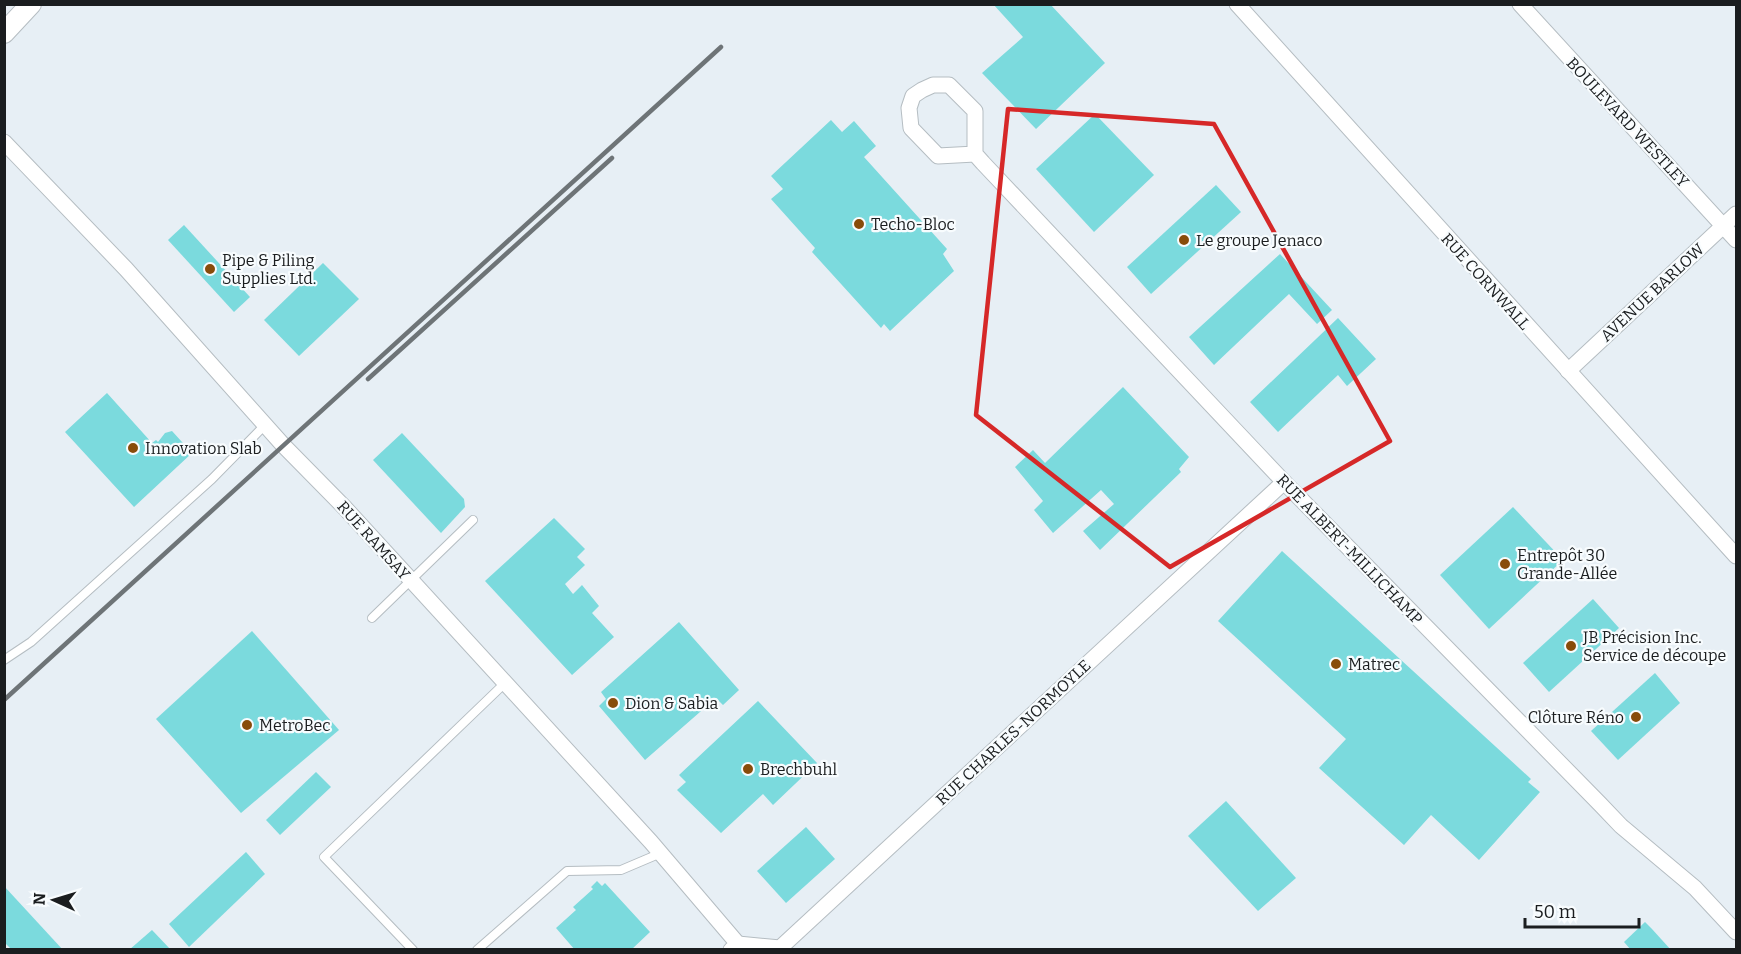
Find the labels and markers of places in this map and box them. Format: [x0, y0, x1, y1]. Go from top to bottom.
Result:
place label: Techo-Bloc [871, 215, 955, 234]
marker: Techo-Bloc [852, 217, 866, 231]
place label: Le groupe Jenaco [1196, 231, 1322, 250]
marker: Le groupe Jenaco [1177, 233, 1191, 247]
place label: Pipe & Piling Supplies Ltd. [222, 251, 316, 288]
marker: Pipe & Piling Supplies Ltd. [203, 262, 217, 276]
place label: Innovation Slab [145, 439, 262, 458]
marker: Innovation Slab [126, 441, 140, 455]
place label: Entrepôt 30 Grande-Allée [1517, 546, 1617, 583]
marker: Entrepôt 30 Grande-Allée [1498, 557, 1512, 571]
place label: JB Précision Inc. Service de découpe [1582, 628, 1726, 665]
marker: JB Précision Inc. Service de découpe [1564, 639, 1578, 653]
place label: Matrec [1348, 655, 1400, 674]
marker: Matrec [1329, 657, 1343, 671]
place label: Dion & Sabia [625, 694, 719, 713]
marker: Dion & Sabia [606, 696, 620, 710]
place label: Clôture Réno [1528, 708, 1624, 727]
marker: Clôture Réno [1629, 710, 1643, 724]
place label: MetroBec [259, 716, 331, 735]
marker: MetroBec [240, 718, 254, 732]
place label: Brechbuhl [760, 760, 837, 779]
marker: Brechbuhl [741, 762, 755, 776]

